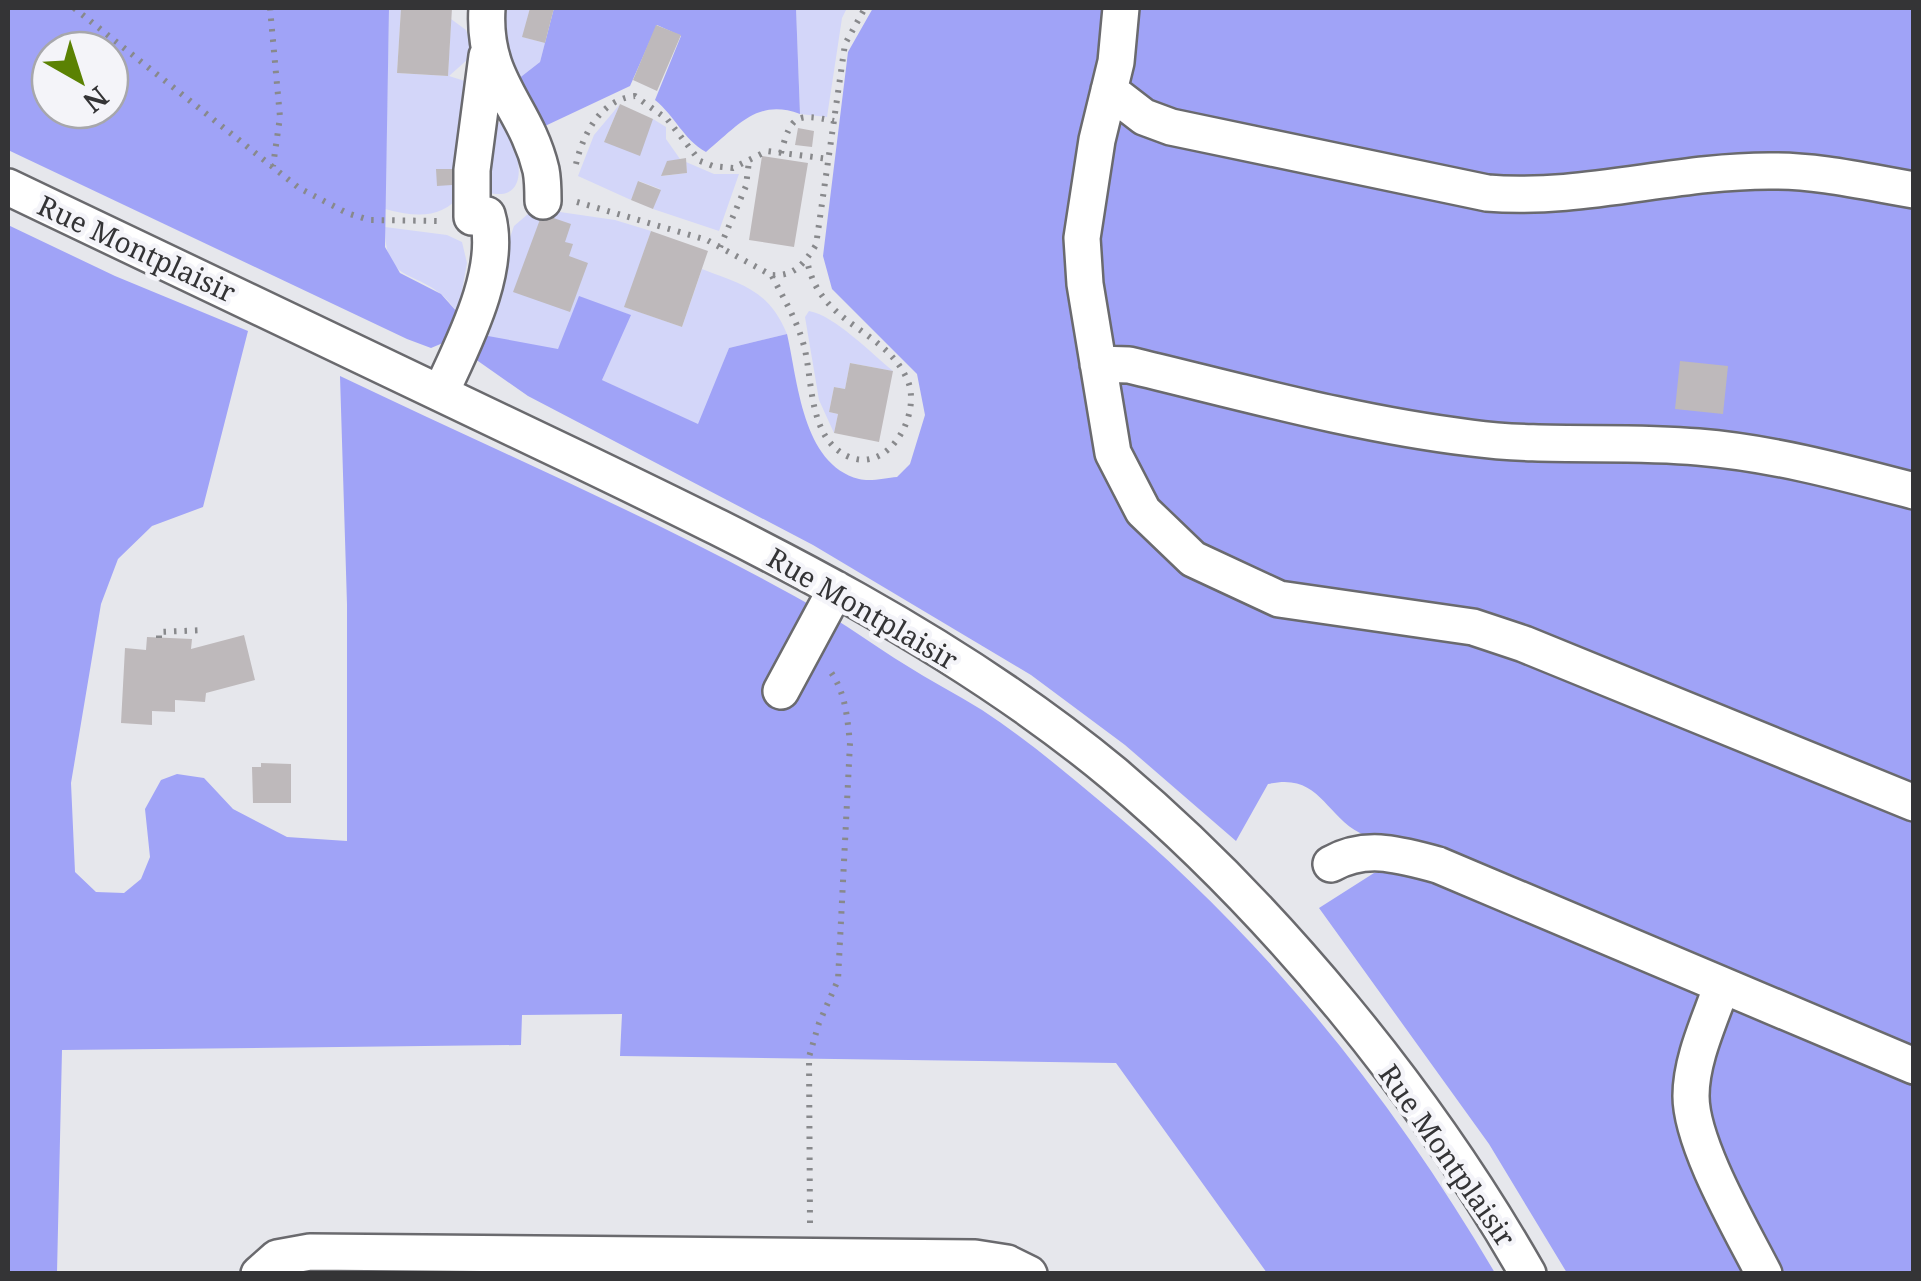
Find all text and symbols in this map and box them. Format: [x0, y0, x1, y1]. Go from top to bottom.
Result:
north arrow [30, 30, 130, 130]
text: N [76, 78, 117, 122]
street label: Rue Montplaisir [32, 186, 242, 310]
street label: Rue Montplaisir [761, 538, 965, 678]
street label: Rue Montplaisir [1371, 1056, 1525, 1254]

